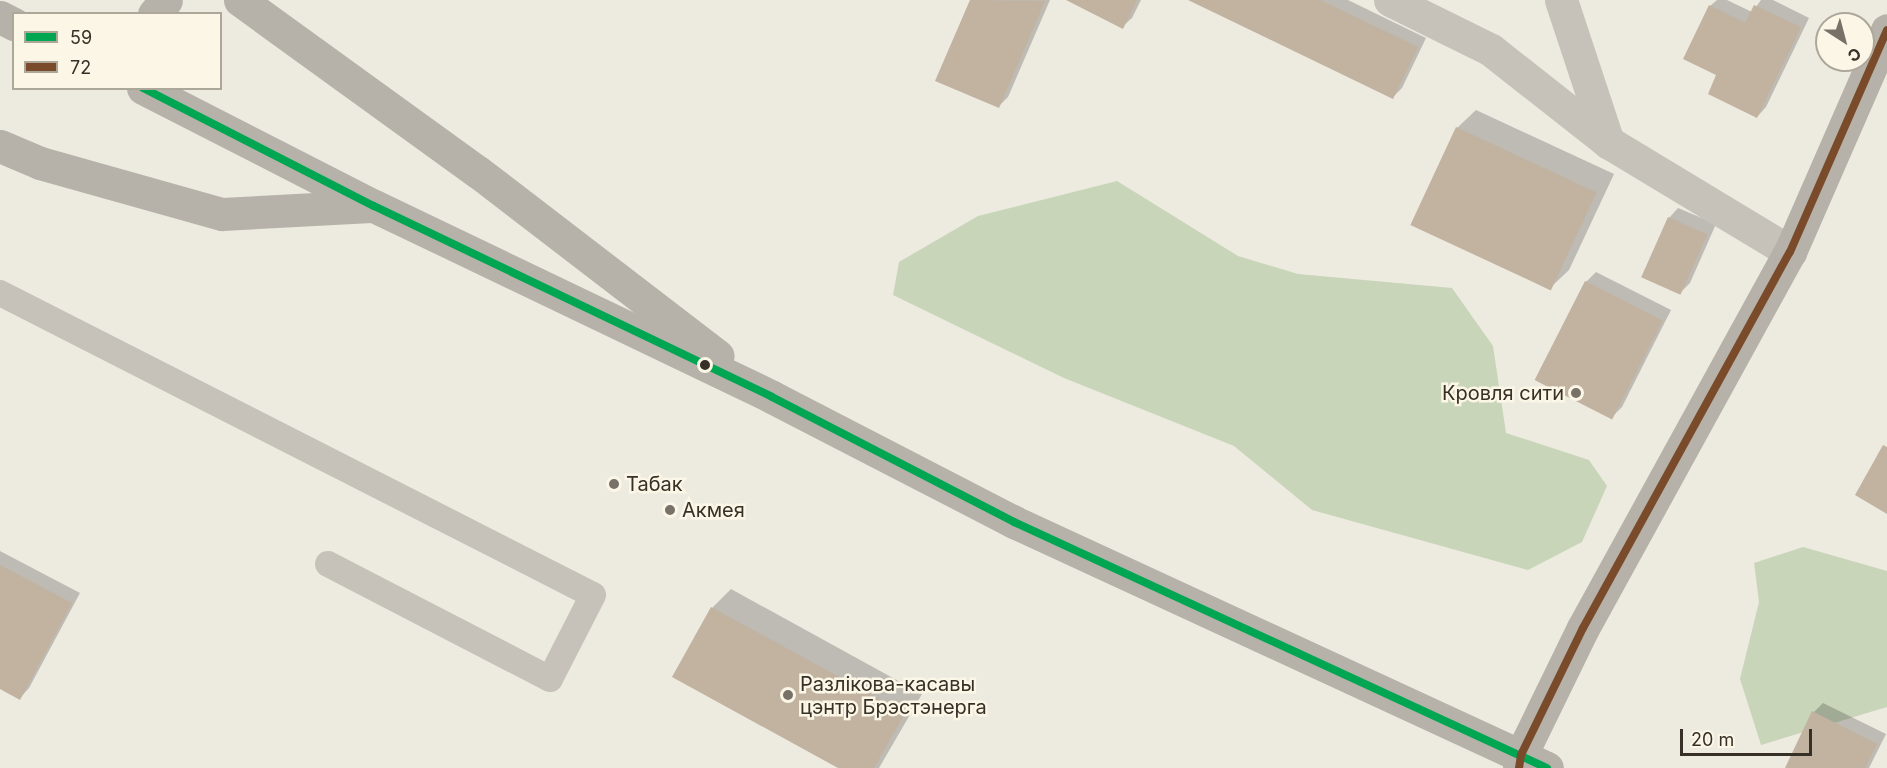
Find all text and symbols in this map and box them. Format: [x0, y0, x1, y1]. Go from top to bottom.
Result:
legend [12, 12, 222, 90]
north arrow [1815, 12, 1875, 72]
text: 59 [70, 27, 92, 48]
text: С [1844, 43, 1865, 67]
text: 72 [70, 57, 91, 78]
unlabelled marker [699, 359, 711, 371]
place label: Кровля сити [1442, 381, 1564, 405]
marker: Кровля сити [1569, 386, 1583, 400]
place label: Табак [626, 472, 683, 496]
marker: Табак [607, 477, 621, 491]
place label: Акмея [682, 498, 745, 522]
marker: Акмея [663, 503, 677, 517]
place label: Разлікова-касавы цэнтр Брэстэнерга [800, 672, 987, 719]
marker: Разлікова-касавы цэнтр Брэстэнерга [781, 688, 795, 702]
scale bar [1683, 717, 1815, 755]
text: 20 m [1691, 729, 1734, 750]

